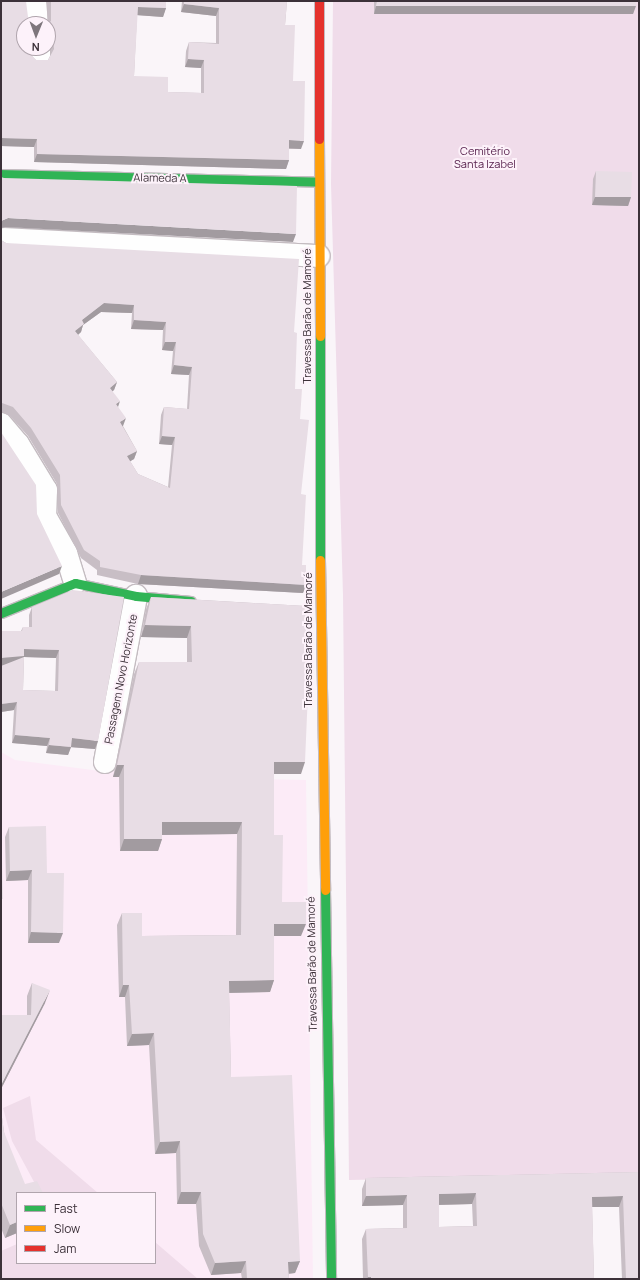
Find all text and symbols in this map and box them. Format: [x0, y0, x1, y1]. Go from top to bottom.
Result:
north arrow [16, 16, 56, 56]
text: N [32, 40, 40, 55]
park label: Cemitério Santa Izabel [454, 145, 516, 171]
street label: Alameda A [133, 171, 187, 185]
street label: Travessa Barão de Mamoré [300, 248, 314, 384]
street label: Travessa Barão de Mamoré [301, 572, 315, 708]
street label: Passagem Novo Horizonte [102, 613, 140, 745]
street label: Travessa Barão de Mamoré [304, 896, 320, 1032]
legend [16, 1192, 156, 1264]
text: Fast [54, 1200, 78, 1217]
text: Slow [54, 1220, 80, 1237]
text: Jam [54, 1240, 76, 1257]

